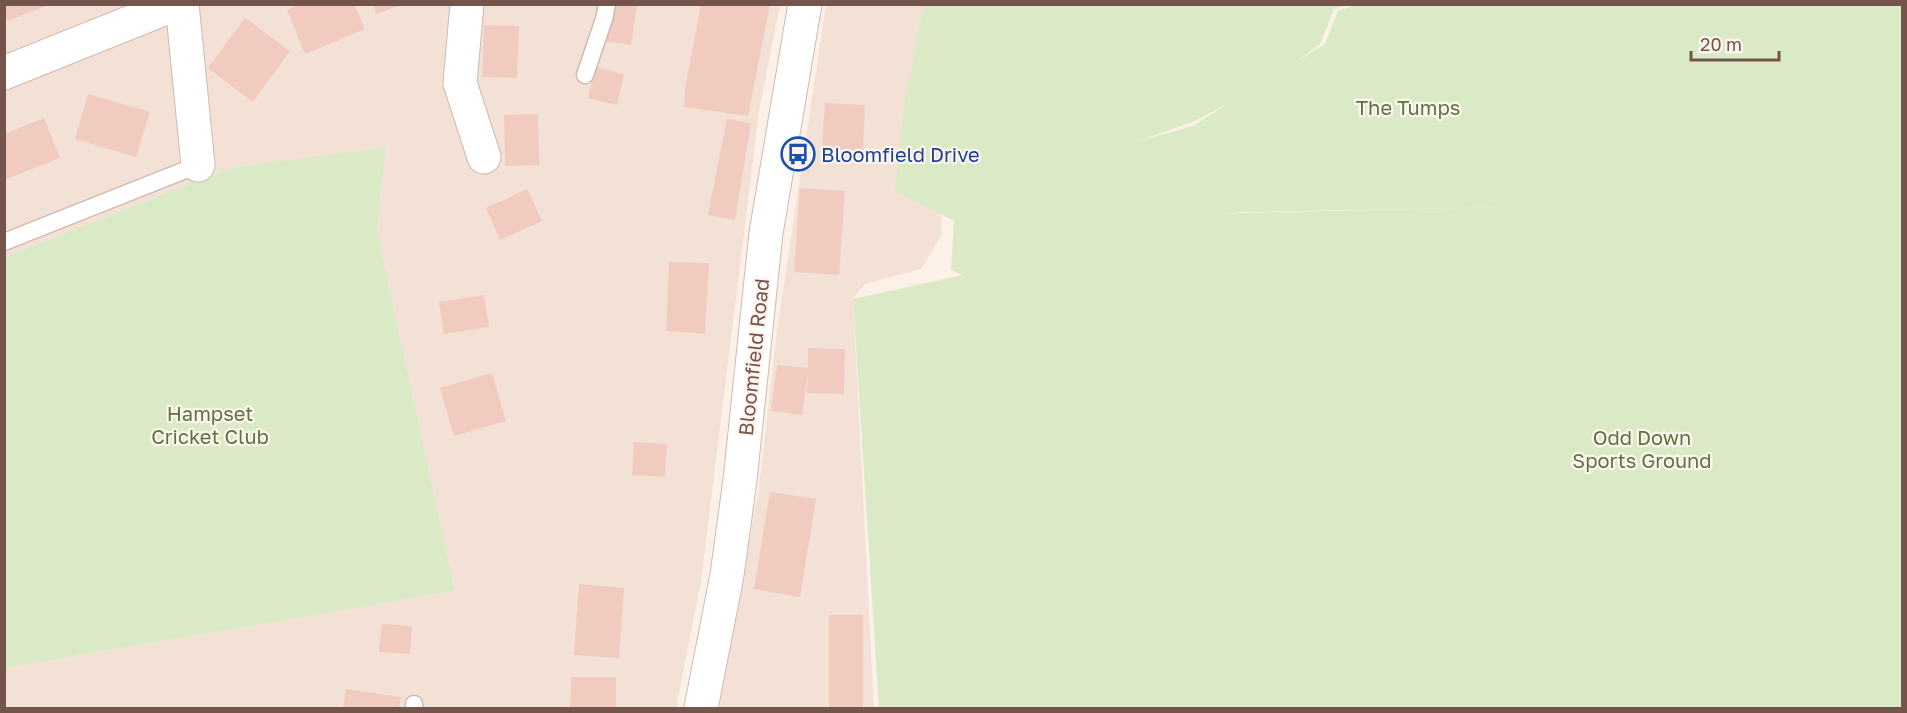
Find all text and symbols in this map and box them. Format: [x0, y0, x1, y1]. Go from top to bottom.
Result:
scale bar [1691, 24, 1780, 62]
text: 20 m [1700, 33, 1742, 55]
park label: The Tumps [1356, 95, 1460, 119]
bus stop icon: Bloomfield Drive [780, 136, 816, 172]
place label: Bloomfield Drive [821, 142, 980, 166]
street label: Bloomfield Road [733, 277, 773, 437]
park label: Hampset Cricket Club [151, 401, 269, 448]
park label: Odd Down Sports Ground [1572, 425, 1712, 472]

